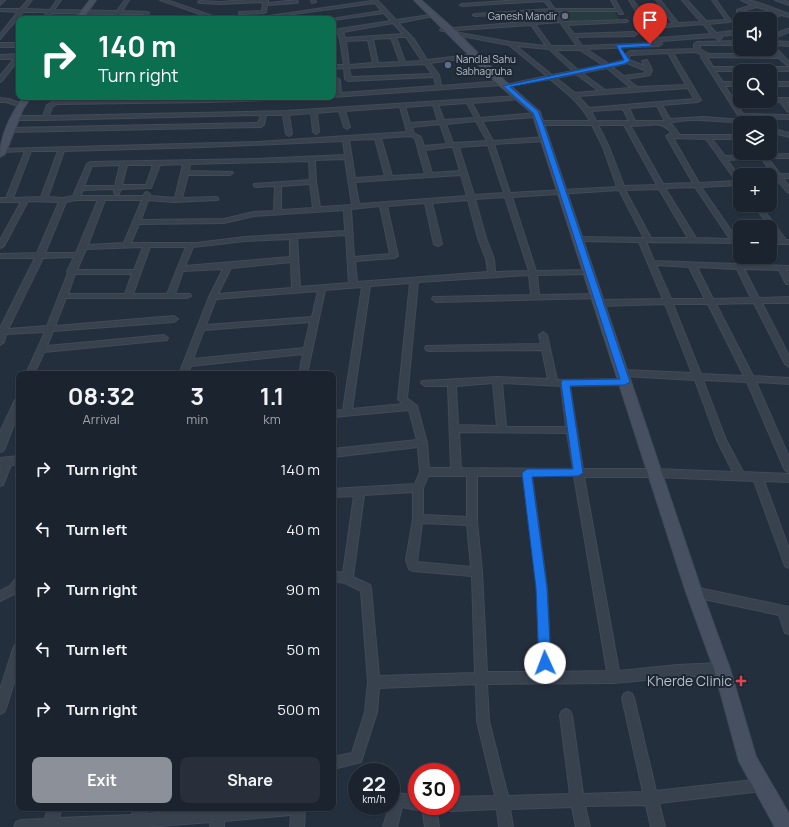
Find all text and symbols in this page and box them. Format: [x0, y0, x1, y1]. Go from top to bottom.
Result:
pin [633, 3, 667, 44]
place label: Ganesh Mandir [488, 9, 557, 23]
icon: arrive [639, 9, 661, 31]
marker: Ganesh Mandir [560, 11, 570, 21]
map controls [733, 12, 777, 264]
button: sound [733, 12, 777, 56]
text: 140 m [98, 27, 177, 65]
icon: right [32, 32, 84, 84]
place label: Nandlal Sahu Sabhagruha [456, 52, 516, 78]
marker: Nandlal Sahu Sabhagruha [443, 60, 453, 70]
text: Turn right [98, 63, 179, 87]
button: search [733, 64, 777, 108]
button: layers [733, 116, 777, 160]
button: + [733, 168, 777, 212]
button: − [733, 220, 777, 264]
text: 08:32 [68, 379, 135, 412]
text: 3 [190, 379, 204, 412]
text: 1.1 [260, 379, 284, 412]
text: Arrival [83, 410, 120, 428]
text: min [186, 410, 208, 428]
text: km [263, 410, 281, 428]
icon: right [32, 458, 54, 480]
text: Turn right [66, 459, 137, 480]
text: 140 m [280, 459, 320, 480]
icon: left [32, 518, 54, 540]
text: Turn left [66, 519, 128, 540]
text: 40 m [286, 519, 320, 540]
icon: right [32, 578, 54, 600]
text: Turn right [66, 579, 137, 600]
text: 90 m [286, 579, 320, 600]
icon: left [32, 638, 54, 660]
text: Turn left [66, 639, 128, 660]
text: 50 m [286, 639, 320, 660]
position arrow [524, 642, 566, 684]
place label: Kherde Clinic [647, 671, 732, 690]
marker: Kherde Clinic [735, 675, 747, 687]
icon: right [32, 698, 54, 720]
text: Turn right [66, 699, 137, 720]
text: 500 m [277, 699, 320, 720]
button: Exit [32, 757, 172, 803]
button: Share [180, 757, 320, 803]
speed limit sign: 30 [408, 763, 460, 815]
text: 22 [362, 770, 386, 797]
text: km/h [362, 792, 386, 806]

